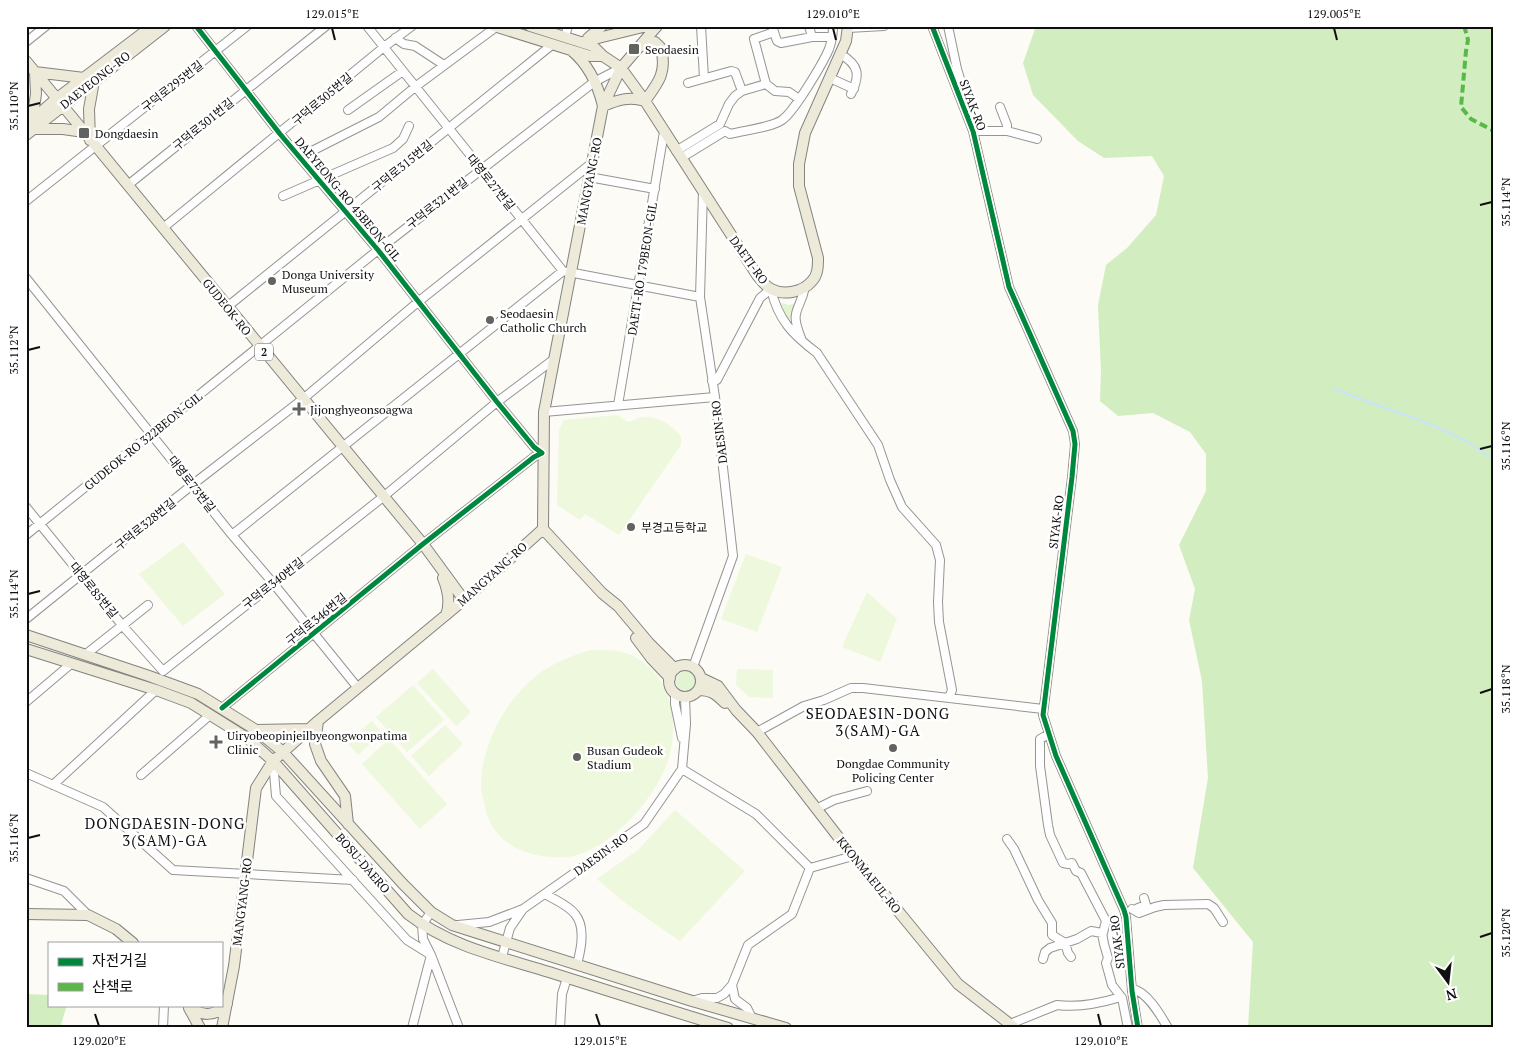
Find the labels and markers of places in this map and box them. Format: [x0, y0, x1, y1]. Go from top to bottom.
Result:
marker: Seodaesin [627, 42, 641, 56]
place label: Seodaesin [645, 42, 699, 57]
marker: Dongdaesin [77, 126, 91, 140]
place label: Dongdaesin [95, 126, 158, 141]
place label: Donga University Museum [282, 267, 375, 296]
marker: Donga University Museum [266, 275, 278, 287]
place label: Seodaesin Catholic Church [500, 306, 587, 335]
marker: Seodaesin Catholic Church [484, 314, 496, 326]
marker: Jijonghyeonsoagwa [292, 402, 306, 416]
place label: Jijonghyeonsoagwa [310, 402, 413, 417]
place label: 부경고등학교 [641, 520, 707, 535]
marker: 부경고등학교 [625, 521, 637, 533]
place label: Uiryobeopinjeilbyeongwonpatima Clinic [227, 728, 407, 757]
marker: Uiryobeopinjeilbyeongwonpatima Clinic [209, 735, 223, 749]
marker: Dongdae Community Policing Center [887, 742, 899, 754]
place label: Busan Gudeok Stadium [587, 743, 664, 772]
marker: Busan Gudeok Stadium [571, 751, 583, 763]
place label: Dongdae Community Policing Center [836, 756, 951, 785]

